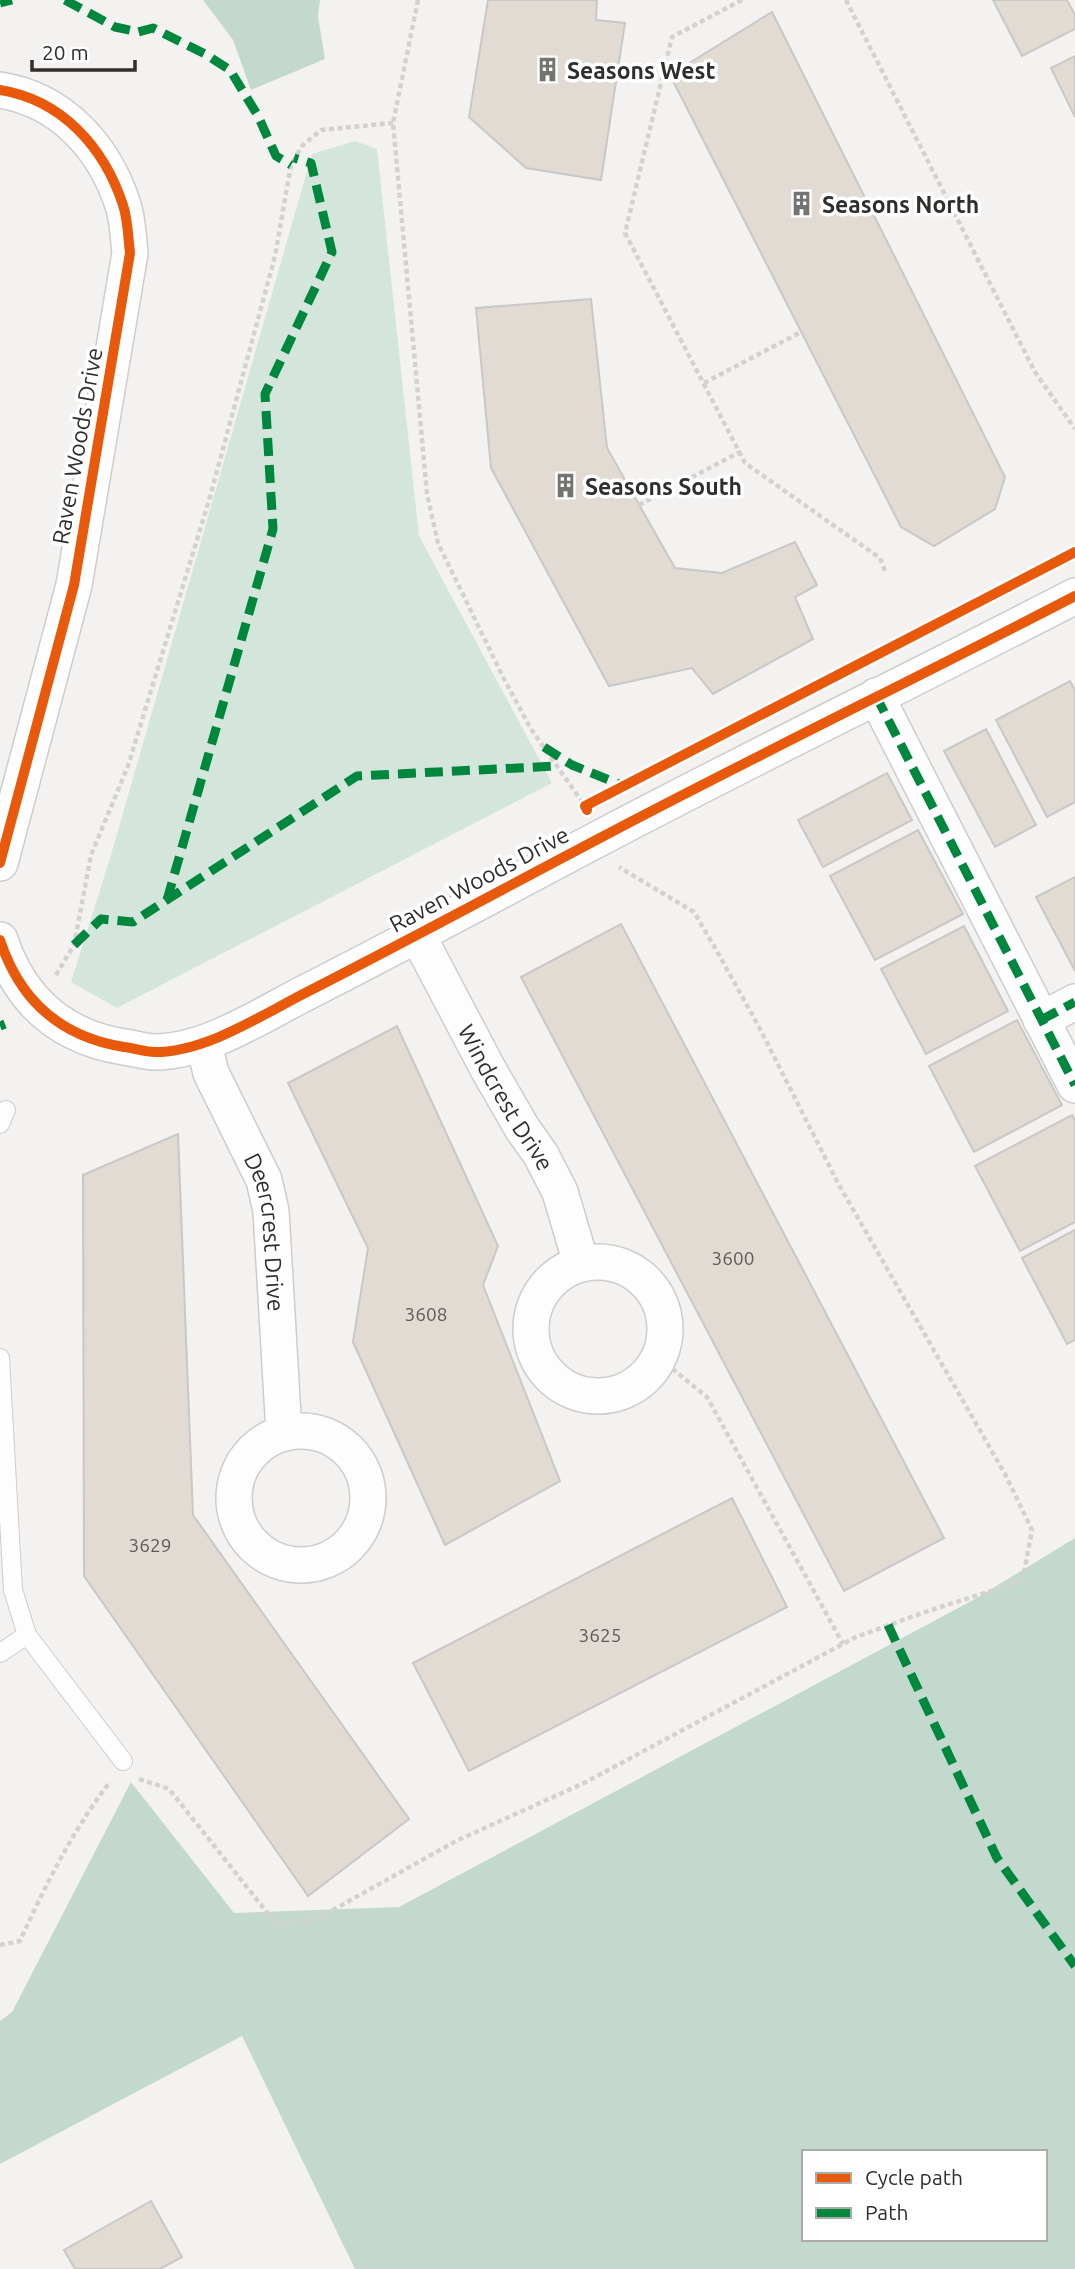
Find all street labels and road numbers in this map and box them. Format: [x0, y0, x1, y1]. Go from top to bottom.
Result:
street label: Raven Woods Drive [47, 346, 107, 546]
street label: Raven Woods Drive [385, 821, 573, 937]
street label: Windcrest Drive [454, 1020, 559, 1174]
street label: Deercrest Drive [240, 1149, 289, 1312]

